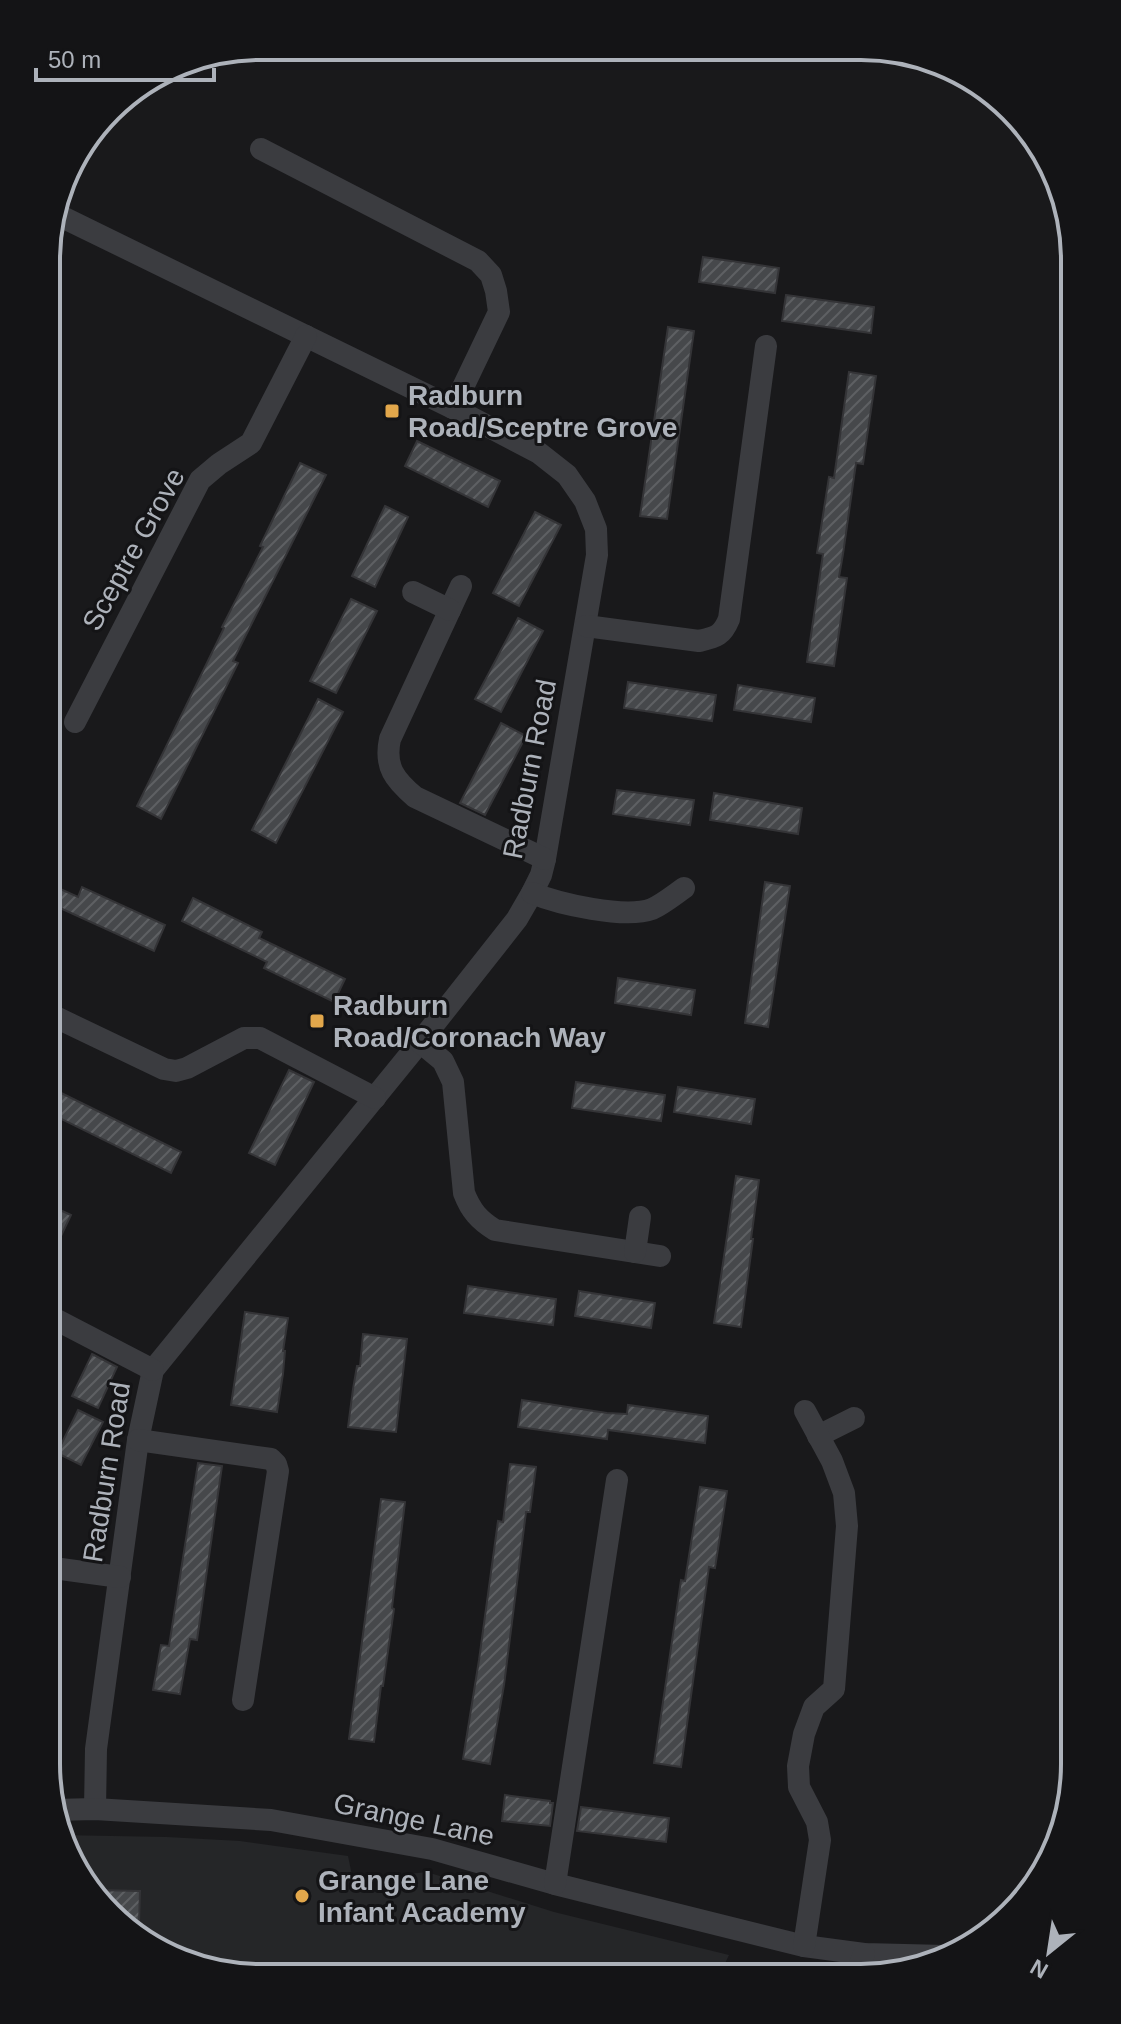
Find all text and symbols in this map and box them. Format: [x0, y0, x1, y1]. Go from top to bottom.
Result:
scale bar [36, 32, 214, 82]
text: 50 m [48, 46, 101, 73]
place label: Radburn Road/Sceptre Grove [408, 380, 677, 443]
marker: Radburn Road/Sceptre Grove [383, 402, 401, 420]
street label: Sceptre Grove [76, 463, 191, 636]
street label: Radburn Road [497, 677, 562, 861]
place label: Radburn Road/Coronach Way [333, 990, 606, 1053]
marker: Radburn Road/Coronach Way [308, 1012, 326, 1030]
street label: Radburn Road [77, 1380, 136, 1564]
street label: Grange Lane [331, 1787, 497, 1852]
place label: Grange Lane Infant Academy [318, 1865, 526, 1928]
marker: Grange Lane Infant Academy [293, 1887, 311, 1905]
north arrow [1009, 1912, 1089, 1992]
text: N [1026, 1954, 1052, 1984]

